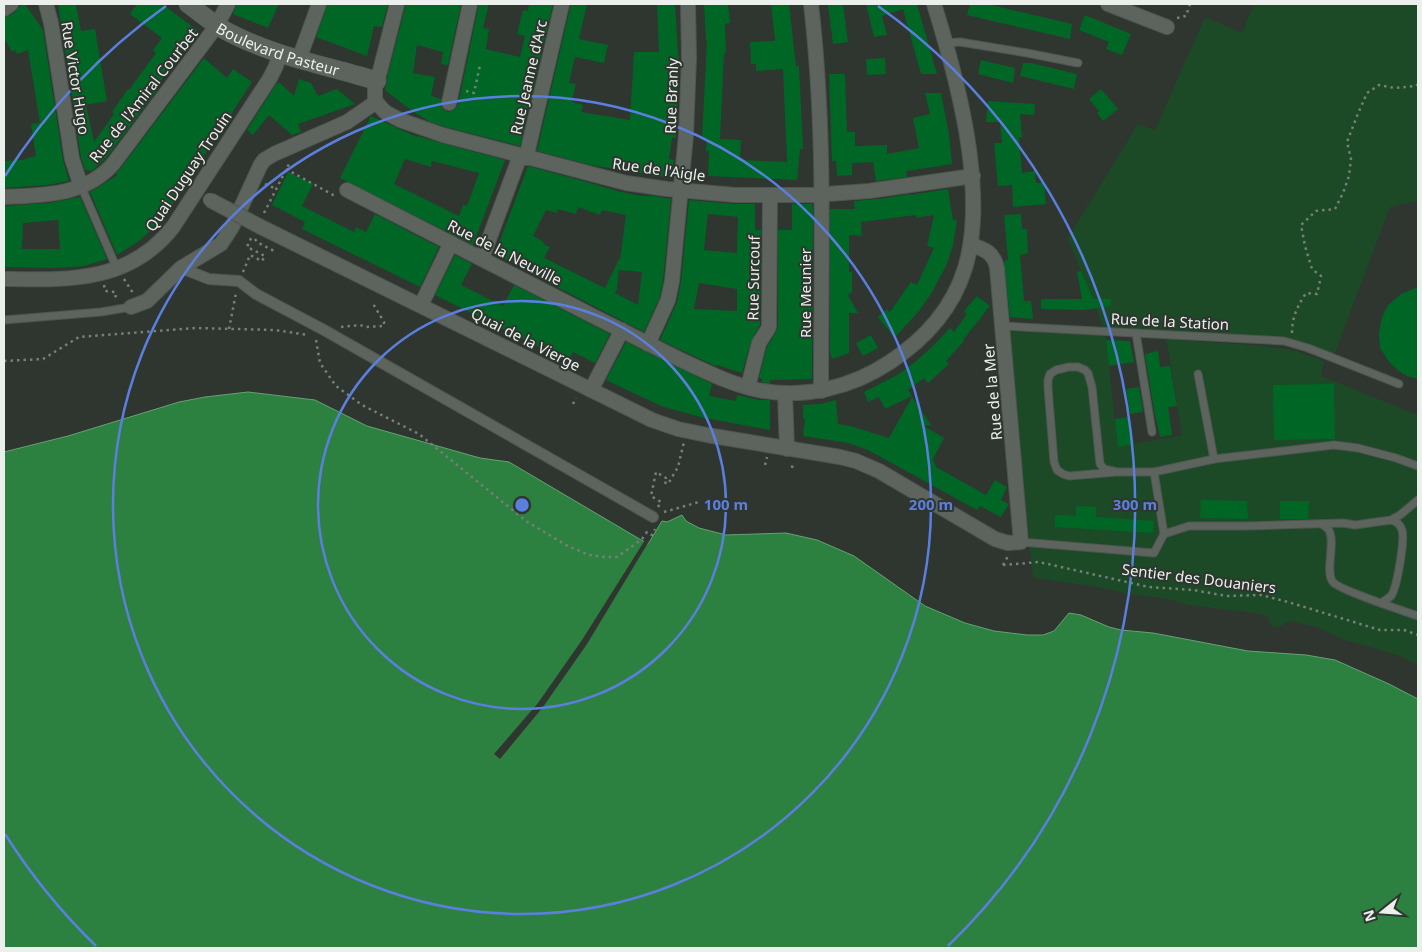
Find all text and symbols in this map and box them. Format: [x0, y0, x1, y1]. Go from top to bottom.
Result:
street label: Boulevard Pasteur [213, 18, 342, 80]
street label: Rue Jeanne d'Arc [505, 18, 551, 136]
street label: Rue Victor Hugo [57, 20, 95, 136]
street label: Rue de l'Amiral Courbet [84, 23, 202, 166]
street label: Rue Branly [660, 57, 682, 134]
street label: Quai Duguay Trouin [140, 107, 236, 235]
street label: Rue de l'Aigle [611, 153, 707, 185]
street label: Rue de la Neuville [445, 215, 565, 289]
street label: Rue Surcouf [742, 234, 764, 321]
street label: Rue Meunier [795, 248, 815, 338]
street label: Quai de la Vierge [468, 303, 584, 375]
street label: Rue de la Station [1110, 308, 1230, 334]
street label: Rue de la Mer [978, 343, 1006, 441]
text: 100 m [704, 494, 748, 514]
text: 200 m [909, 494, 953, 514]
text: 300 m [1113, 494, 1157, 514]
centre of rings [513, 496, 531, 514]
street label: Sentier des Douaniers [1121, 559, 1277, 597]
north arrow [1357, 887, 1407, 937]
text: N [1358, 908, 1380, 924]

